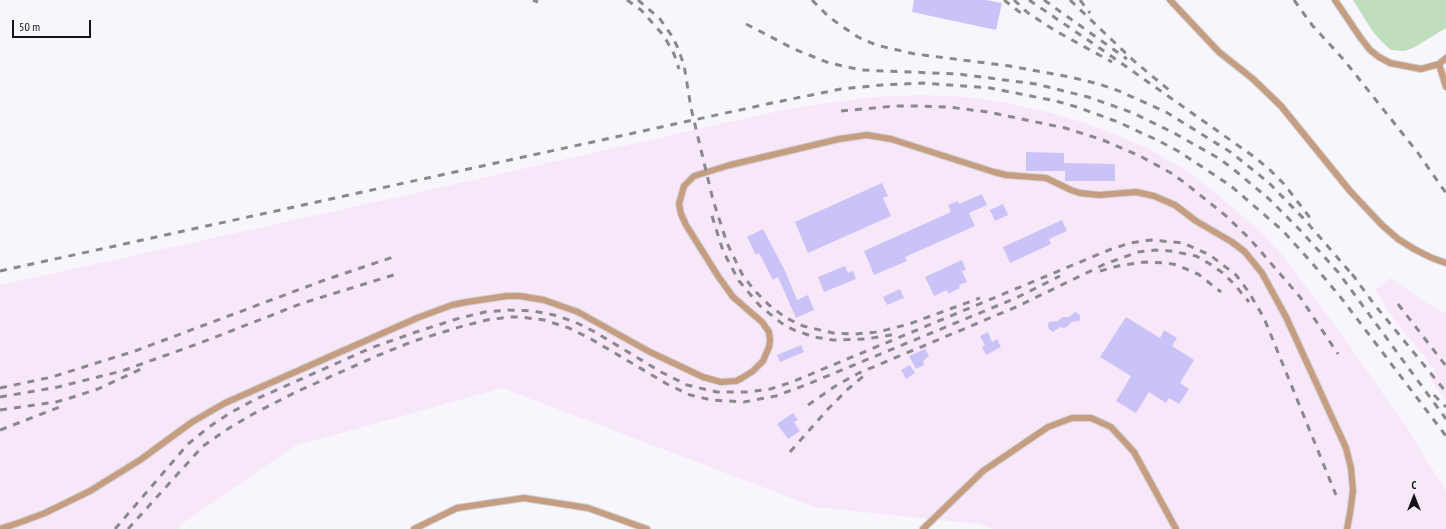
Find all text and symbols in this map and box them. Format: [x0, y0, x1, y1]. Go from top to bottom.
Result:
scale bar [14, 12, 93, 38]
text: 50 m [19, 19, 40, 34]
north arrow [1394, 477, 1434, 517]
text: С [1411, 478, 1417, 492]

